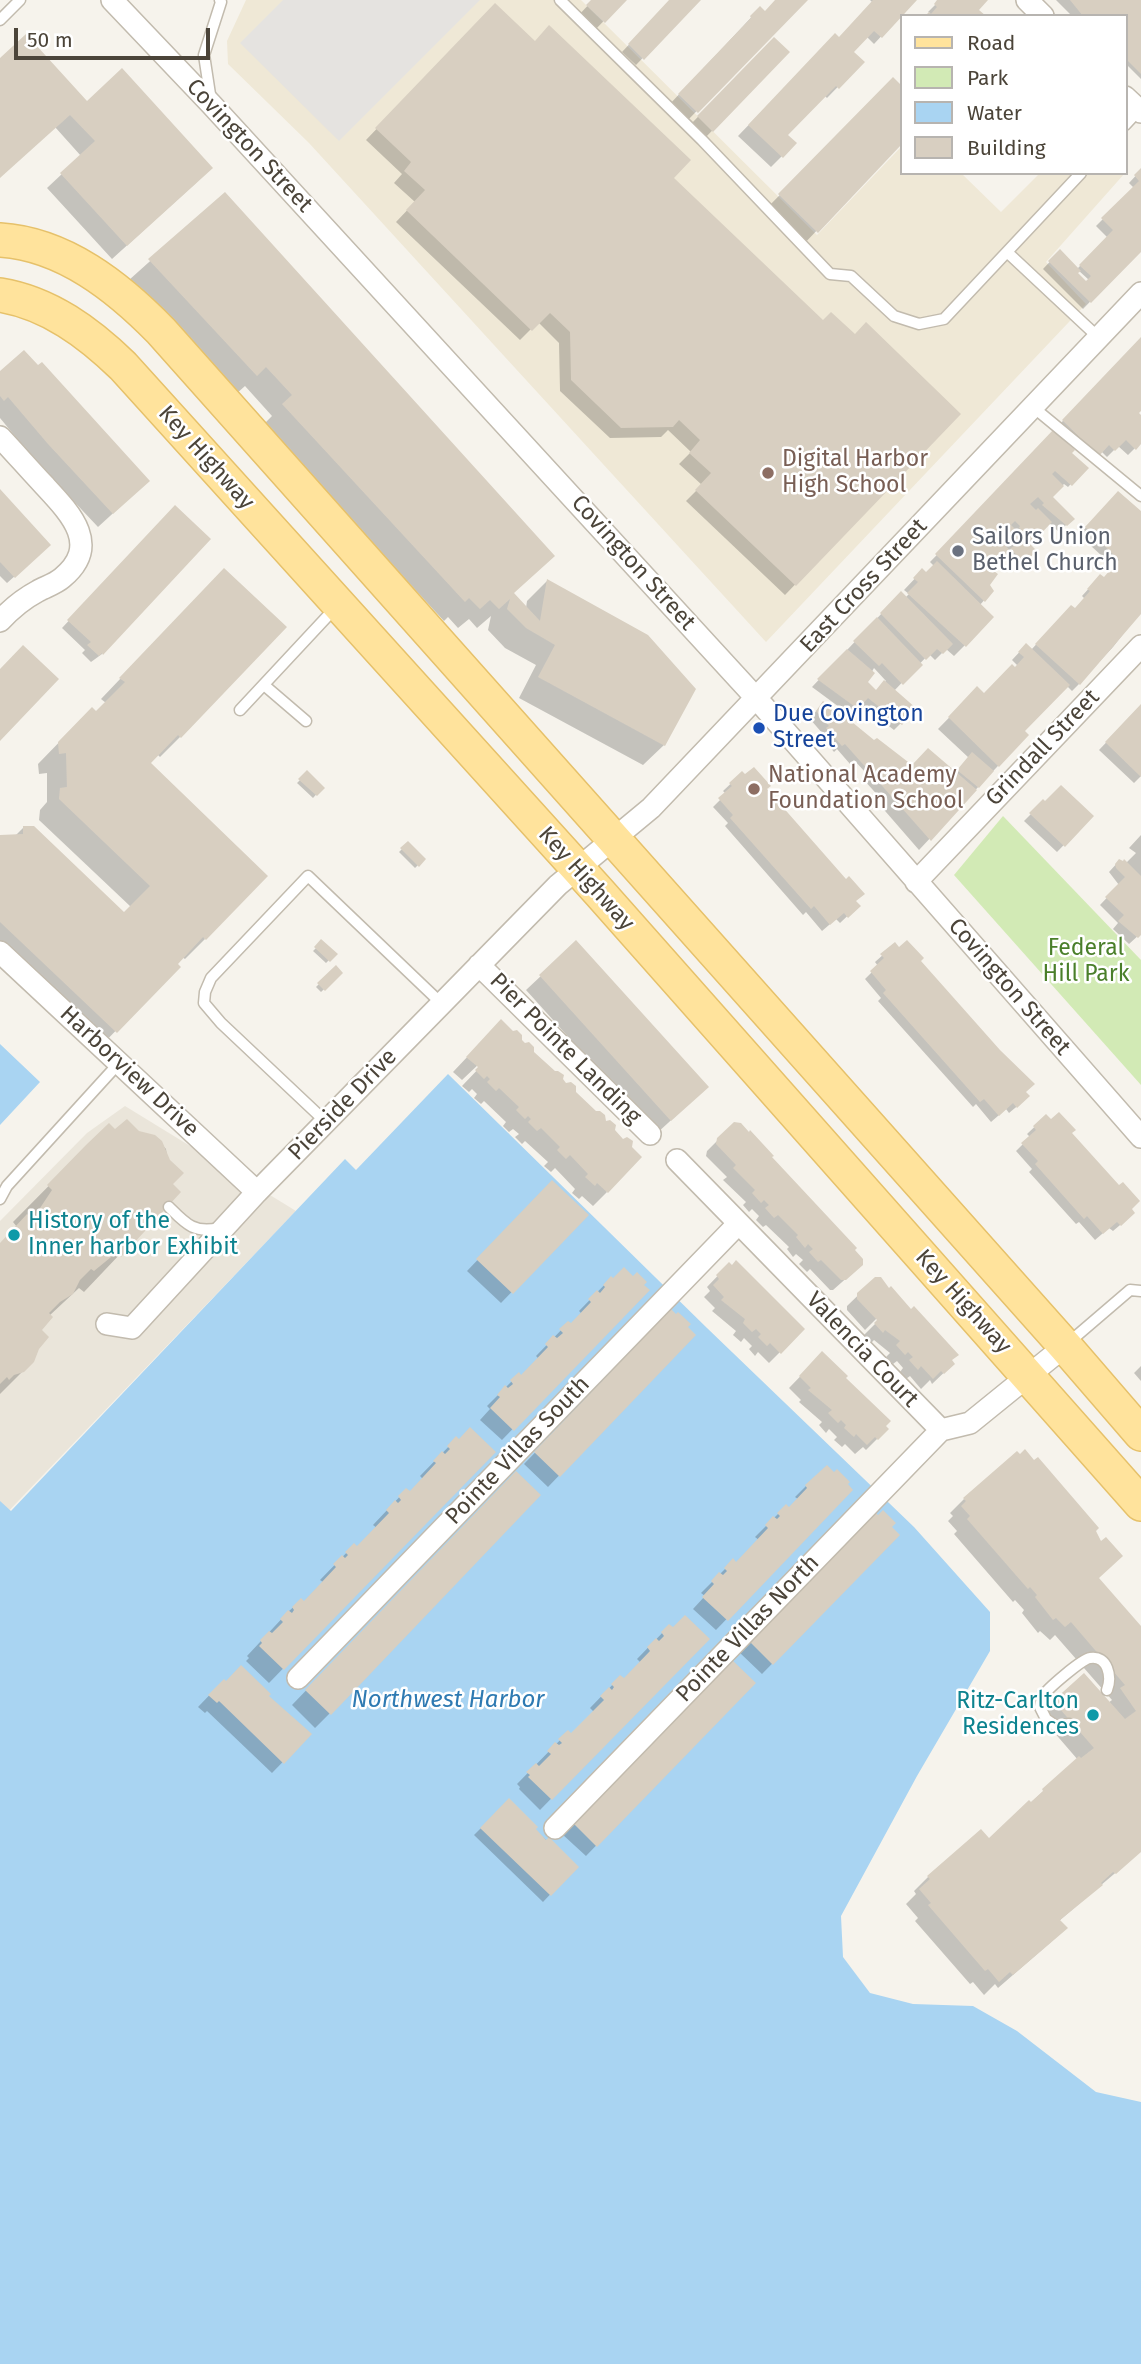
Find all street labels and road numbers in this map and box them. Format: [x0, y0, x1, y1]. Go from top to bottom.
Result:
street label: Covington Street [180, 74, 318, 218]
street label: Key Highway [152, 400, 260, 516]
street label: Covington Street [565, 490, 701, 636]
street label: East Cross Street [795, 513, 933, 659]
street label: Grindall Street [981, 684, 1105, 812]
street label: Key Highway [532, 821, 640, 937]
street label: Covington Street [942, 913, 1076, 1061]
street label: Pier Pointe Landing [484, 968, 646, 1130]
street label: Harborview Drive [54, 1001, 204, 1143]
street label: Pierside Drive [283, 1043, 403, 1167]
street label: Key Highway [909, 1244, 1017, 1360]
street label: Valencia Court [800, 1287, 924, 1413]
street label: Pointe Villas South [440, 1371, 596, 1531]
street label: Pointe Villas North [671, 1550, 825, 1708]

